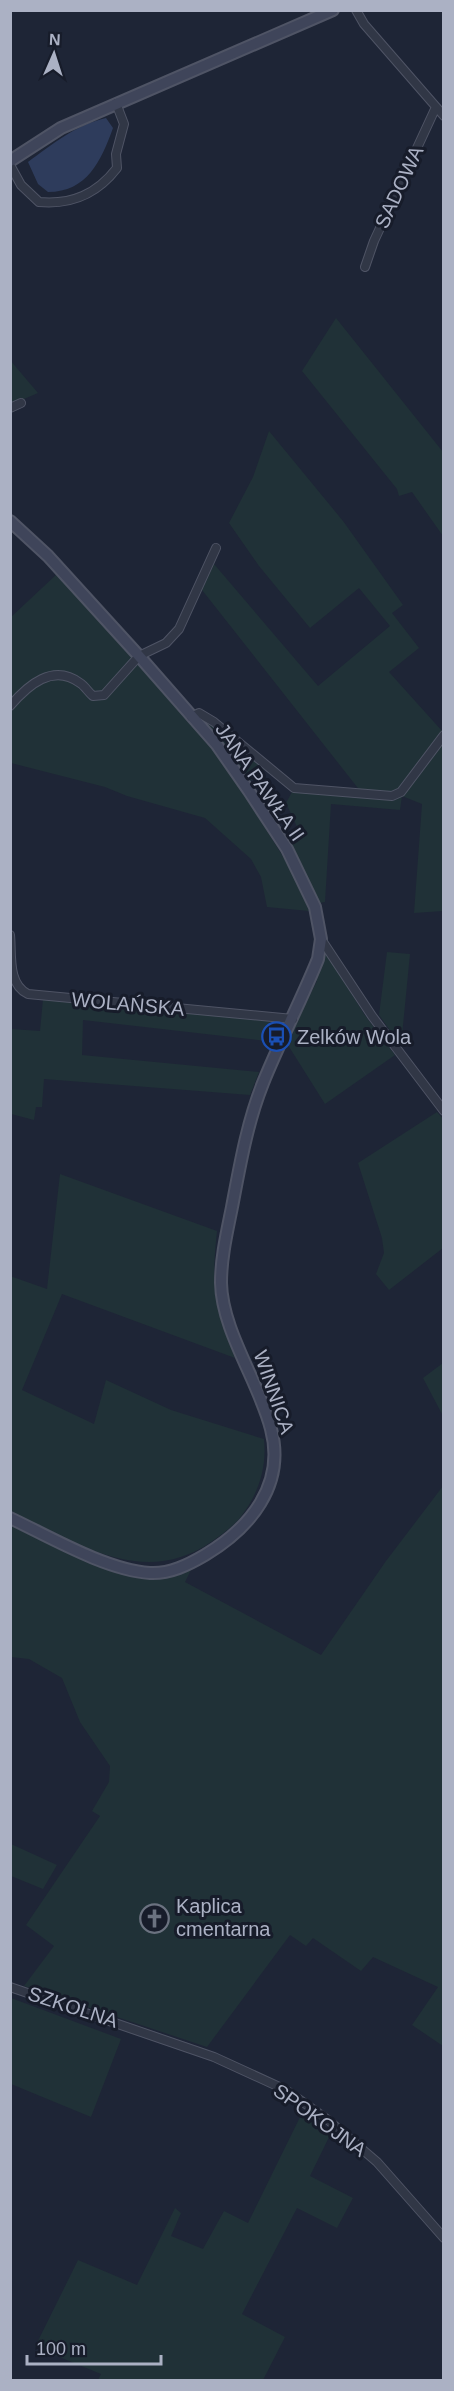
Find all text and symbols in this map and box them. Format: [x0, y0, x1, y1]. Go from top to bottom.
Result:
north arrow [24, 24, 84, 84]
text: N [49, 31, 61, 48]
street label: SADOWA [370, 142, 428, 232]
street label: JANA PAWŁA II [211, 719, 309, 845]
street label: WOLAŃSKA [71, 988, 186, 1020]
bus stop icon: Zelków Wola [260, 1021, 292, 1053]
place label: Zelków Wola [297, 1026, 412, 1048]
street label: WINNICA [249, 1347, 299, 1437]
place label: Kaplica cmentarna [176, 1895, 271, 1940]
church icon: Kaplica cmentarna [139, 1902, 171, 1934]
street label: SZKOLNA [25, 1982, 121, 2032]
street label: SPOKOJNA [269, 2079, 371, 2161]
scale bar [27, 2328, 160, 2366]
text: 100 m [36, 2339, 86, 2359]

